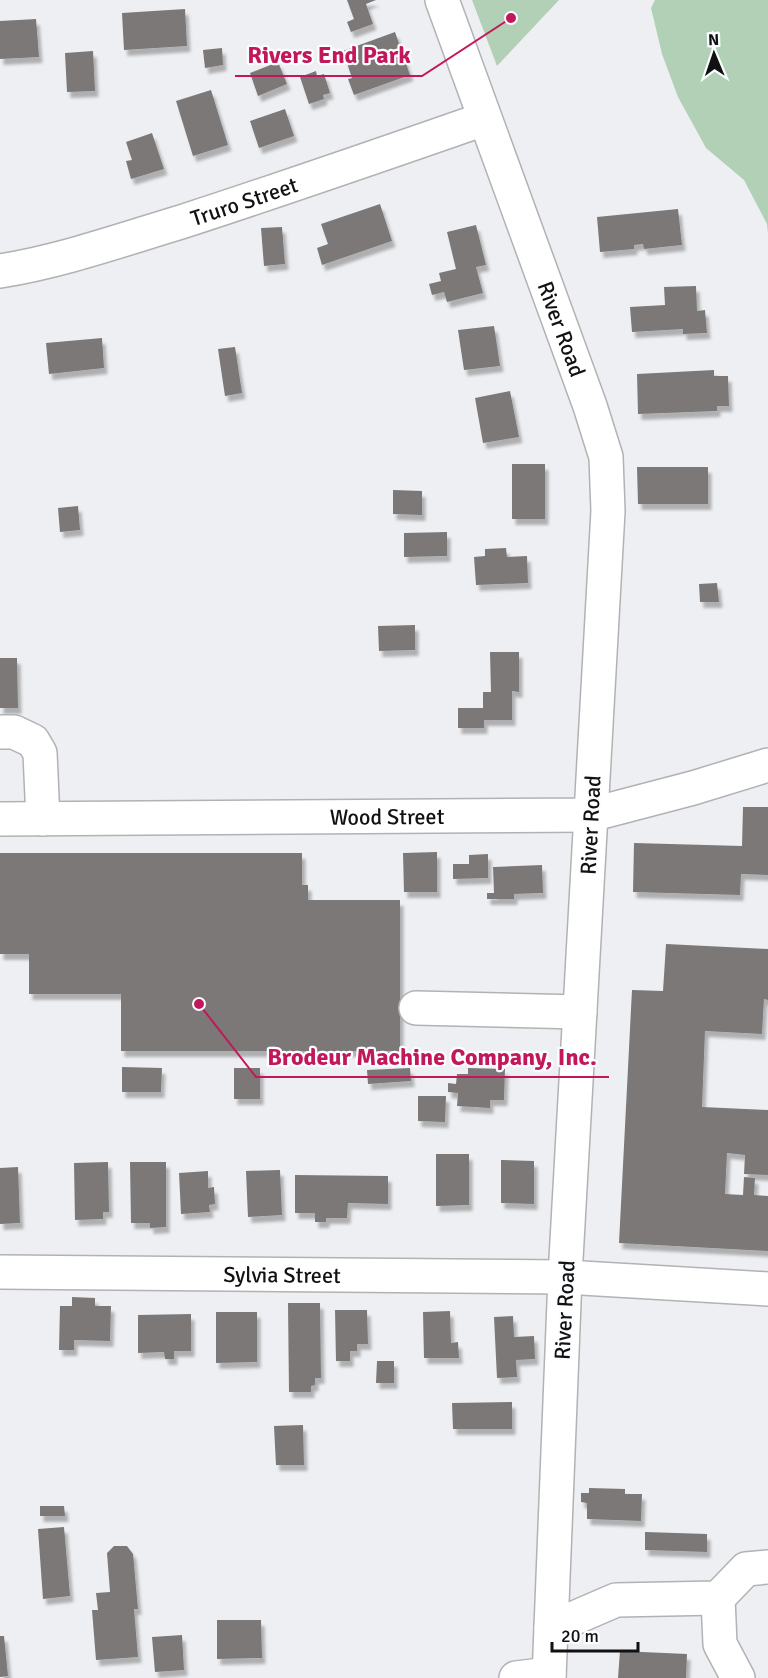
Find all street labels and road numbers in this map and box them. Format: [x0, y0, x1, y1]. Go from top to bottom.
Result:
street label: Truro Street [187, 171, 302, 232]
street label: River Road [532, 277, 591, 381]
street label: River Road [574, 775, 607, 876]
street label: Wood Street [330, 803, 445, 831]
street label: River Road [548, 1260, 581, 1361]
street label: Sylvia Street [223, 1261, 341, 1289]

